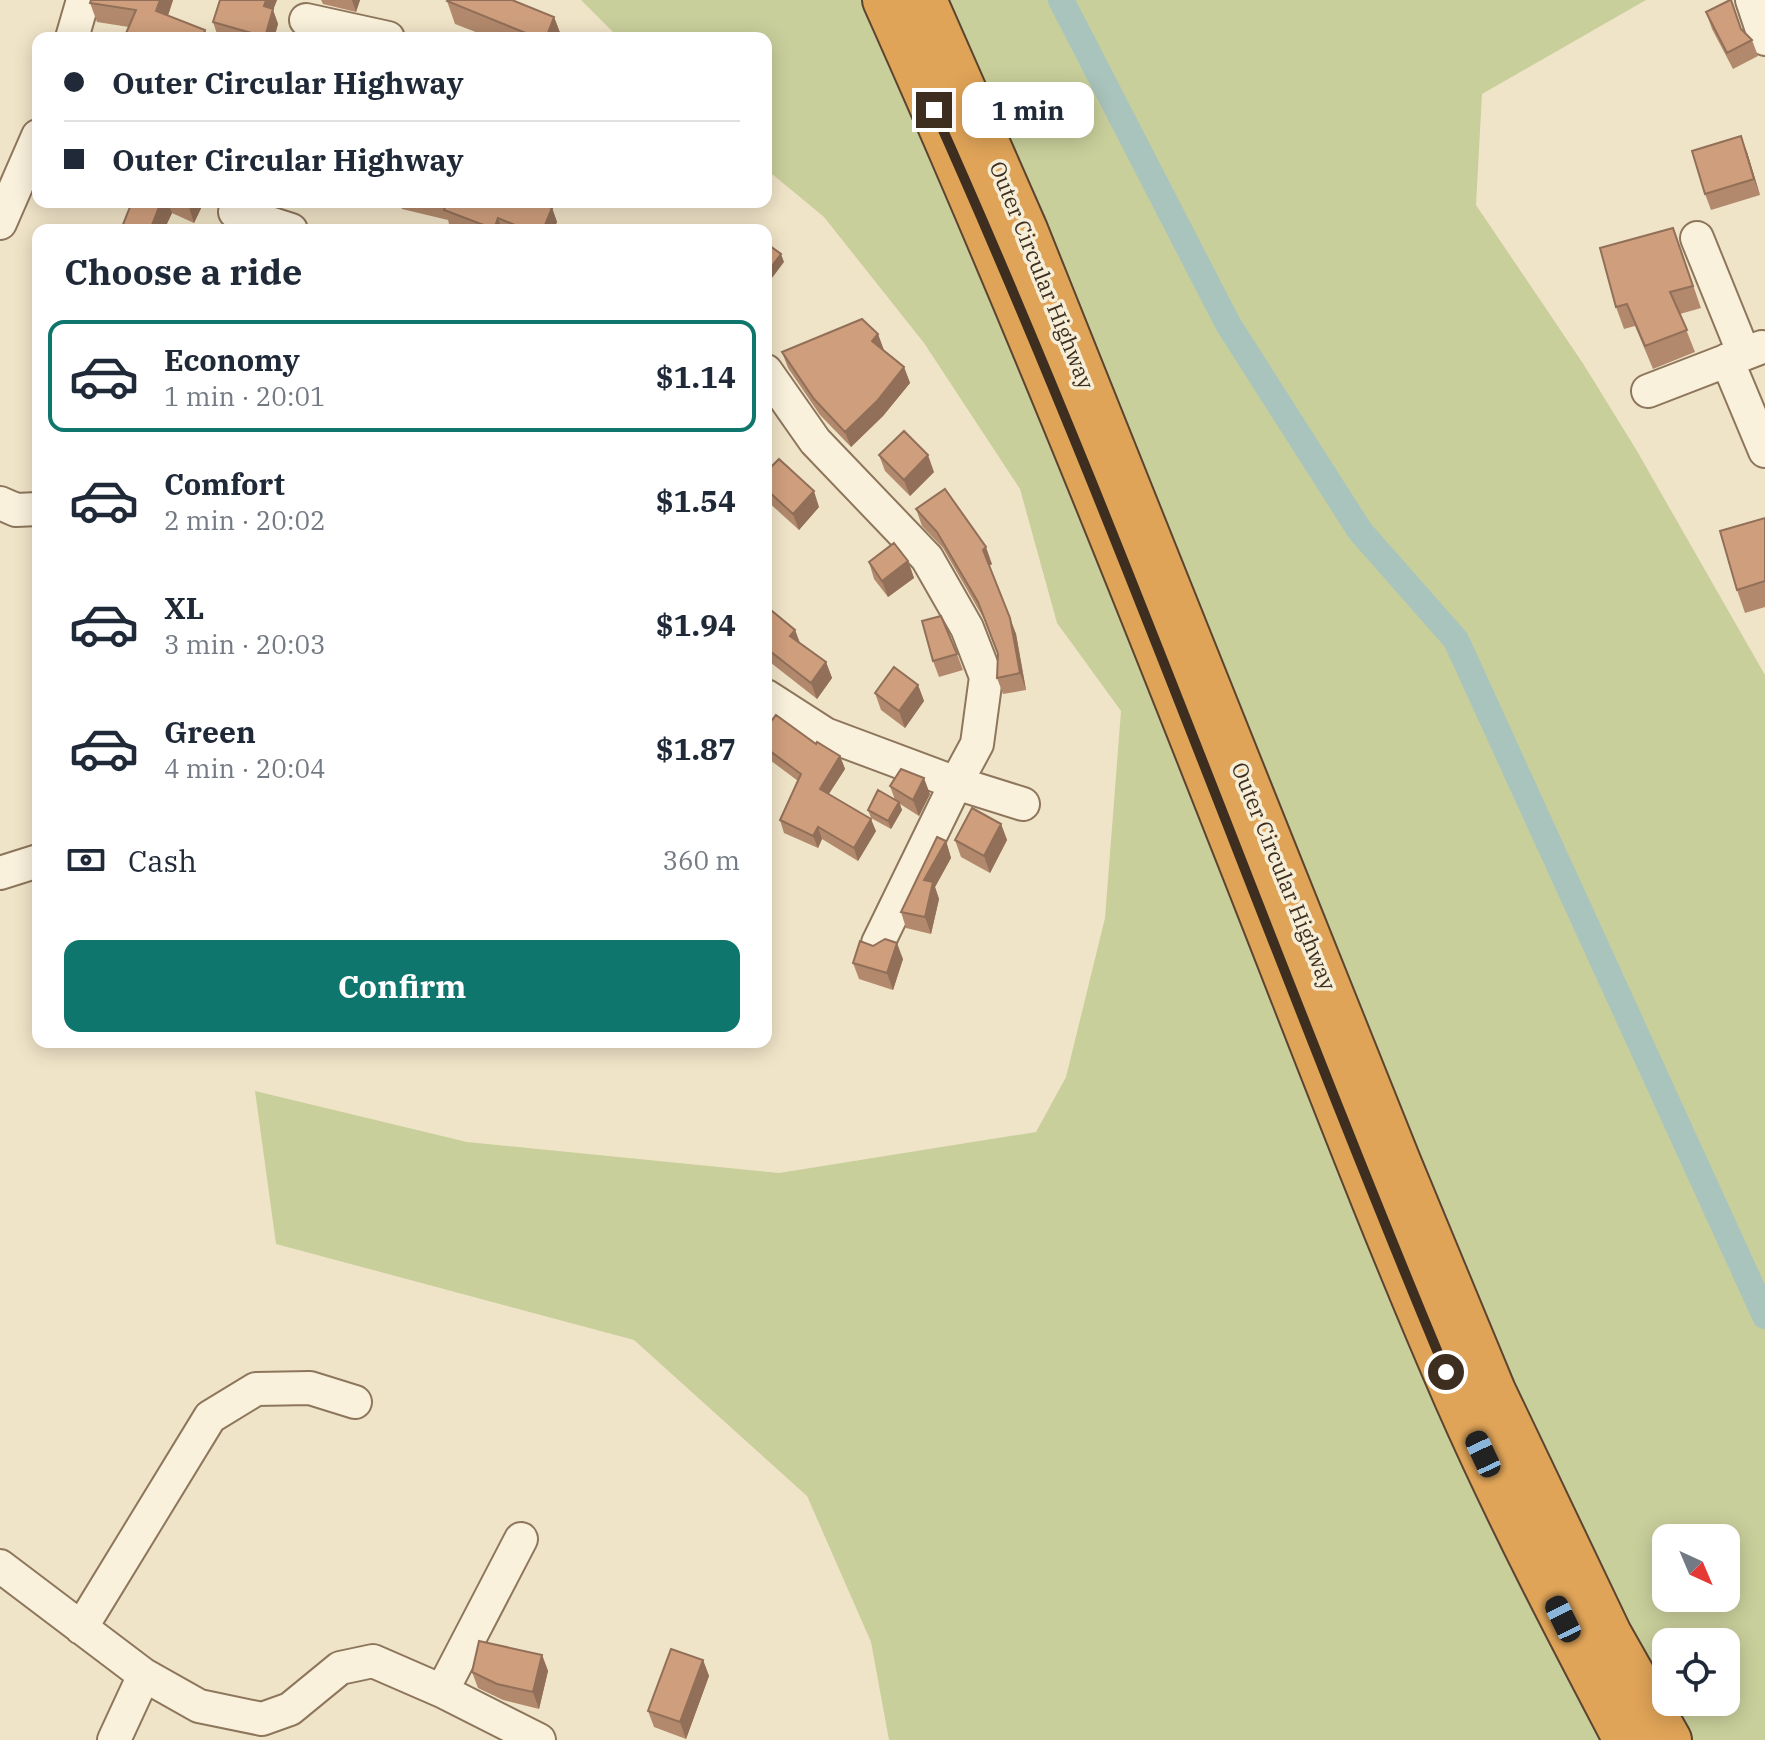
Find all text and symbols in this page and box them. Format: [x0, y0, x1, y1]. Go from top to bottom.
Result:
text: Outer Circular Highway [112, 63, 464, 102]
callout: 1 min [962, 82, 1094, 138]
route end [916, 92, 952, 128]
text: 1 min [992, 93, 1064, 127]
text: Outer Circular Highway [112, 140, 464, 179]
street label: Outer Circular Highway [983, 157, 1102, 393]
text: Choose a ride [64, 248, 303, 295]
icon: car [68, 340, 140, 412]
text: Economy [164, 340, 300, 379]
text: $1.14 [656, 357, 736, 396]
text: 1 min · 20:01 [164, 379, 326, 413]
icon: car [68, 464, 140, 536]
text: Comfort [164, 464, 285, 503]
text: $1.54 [656, 481, 736, 520]
text: 2 min · 20:02 [164, 503, 326, 537]
icon: car [68, 588, 140, 660]
text: XL [164, 588, 204, 627]
text: $1.94 [656, 605, 736, 644]
text: 3 min · 20:03 [164, 627, 326, 661]
icon: car [68, 712, 140, 784]
text: Green [164, 712, 256, 751]
text: $1.87 [656, 729, 736, 768]
text: 4 min · 20:04 [164, 751, 326, 785]
street label: Outer Circular Highway [1225, 758, 1344, 994]
icon: cash [64, 838, 108, 882]
text: Cash [128, 841, 197, 880]
text: 360 m [662, 843, 740, 877]
button: Confirm [64, 940, 740, 1032]
route start [1428, 1354, 1464, 1390]
car [1462, 1427, 1504, 1481]
north arrow [1652, 1524, 1740, 1612]
map controls [1652, 1524, 1740, 1716]
car [1542, 1592, 1584, 1646]
button: locate [1652, 1628, 1740, 1716]

